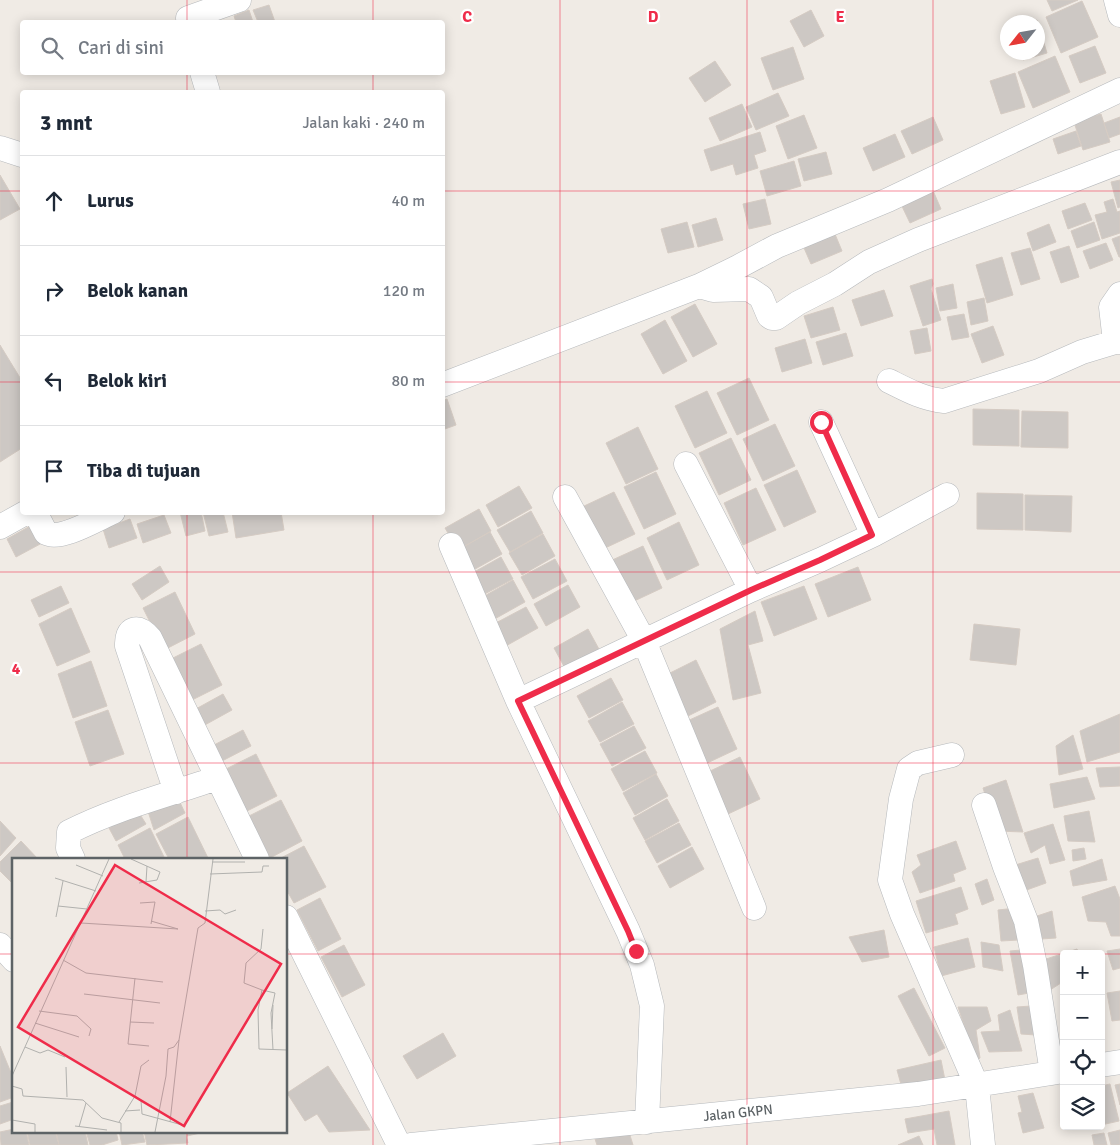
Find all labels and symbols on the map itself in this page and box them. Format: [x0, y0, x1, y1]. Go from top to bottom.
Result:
text: C [462, 7, 472, 27]
text: D [648, 7, 659, 27]
text: E [835, 7, 845, 27]
north arrow [1000, 15, 1045, 60]
route start [810, 411, 833, 434]
text: 4 [12, 659, 21, 679]
inset map [12, 858, 288, 1132]
route end [625, 940, 648, 963]
street label: Jalan GKPN [702, 1101, 774, 1125]

